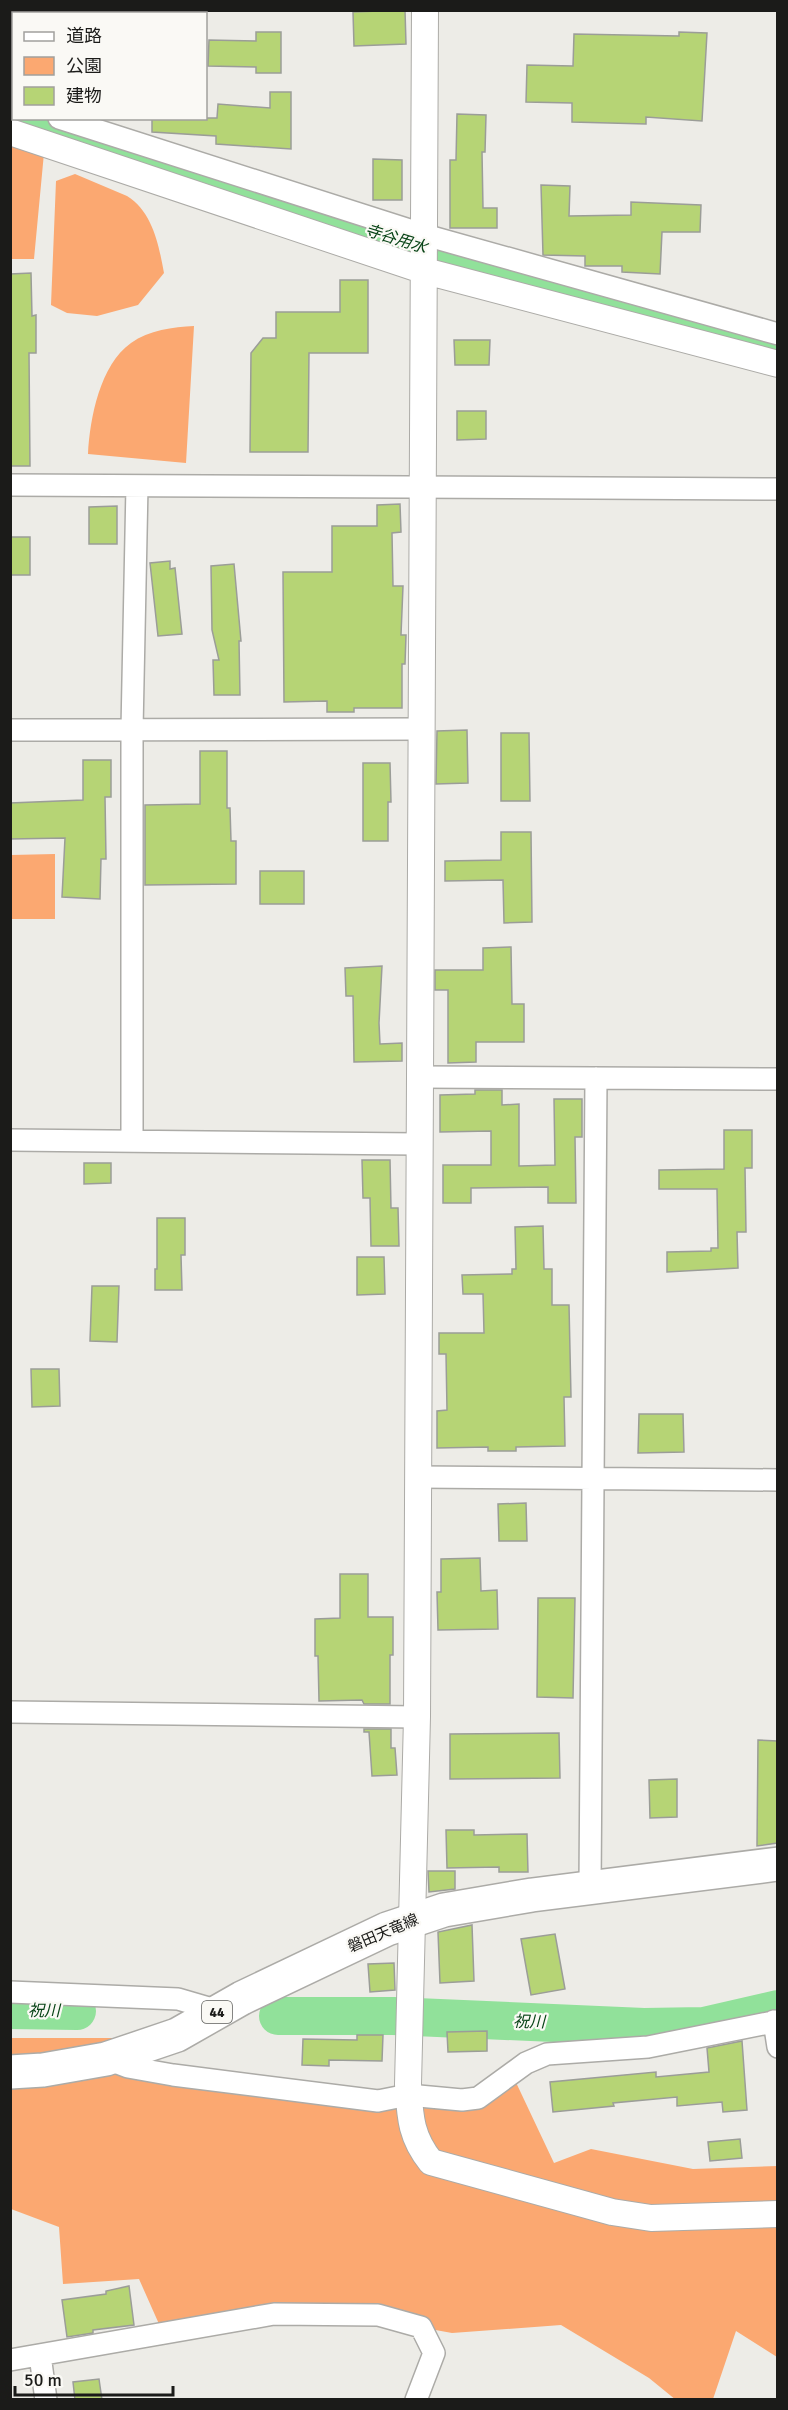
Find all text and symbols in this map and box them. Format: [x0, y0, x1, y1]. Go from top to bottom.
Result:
legend [12, 12, 207, 120]
text: 道路 [66, 25, 102, 47]
text: 公園 [66, 55, 102, 77]
text: 建物 [66, 85, 102, 107]
water label: 寺谷用水 [362, 220, 431, 259]
street label: 磐田天竜線 [345, 1910, 421, 1956]
water label: 祝川 [28, 2001, 62, 2021]
road number: 44 [202, 2001, 232, 2023]
water label: 祝川 [513, 2012, 547, 2032]
scale bar [15, 2359, 172, 2397]
text: 50 m [24, 2369, 62, 2391]

